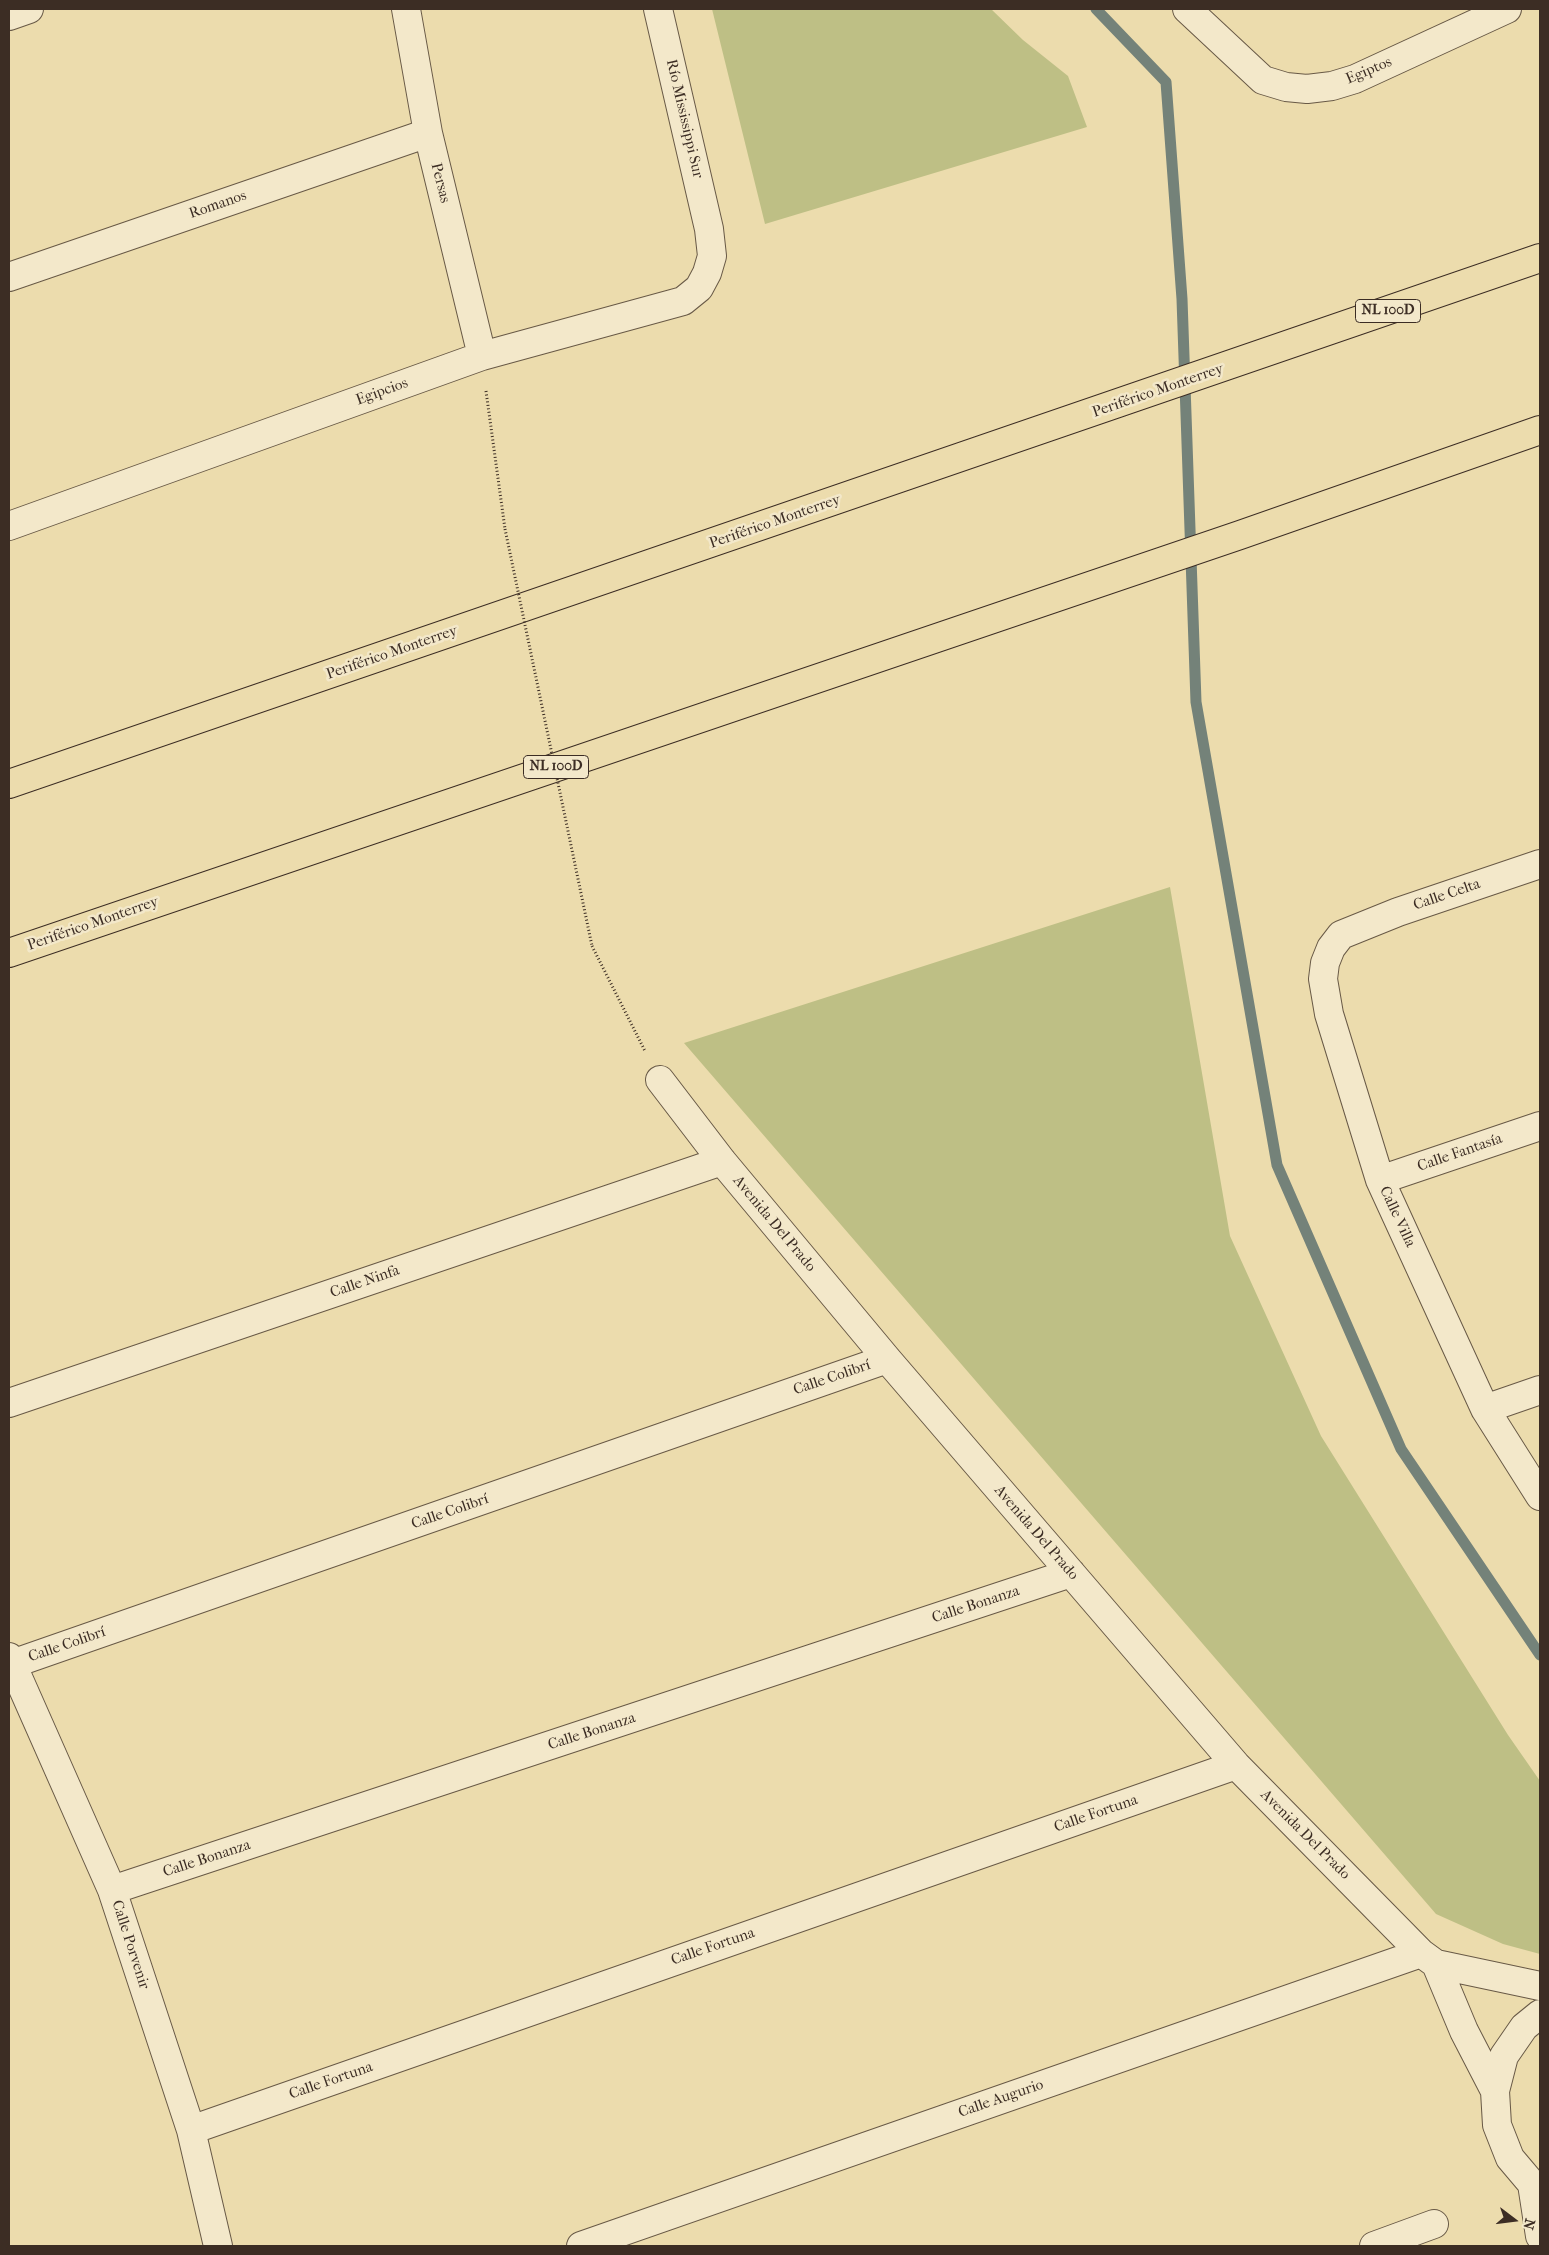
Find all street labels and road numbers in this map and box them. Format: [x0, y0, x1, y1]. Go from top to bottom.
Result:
street label: Egiptos [1343, 53, 1395, 89]
street label: Río Mississippi Sur [662, 58, 706, 180]
street label: Persas [426, 161, 454, 205]
street label: Romanos [187, 187, 249, 223]
road number: NL 100D [1356, 300, 1420, 322]
street label: Periférico Monterrey [1090, 360, 1226, 422]
street label: Egipcios [354, 374, 410, 410]
street label: Periférico Monterrey [707, 491, 843, 553]
street label: Periférico Monterrey [324, 622, 460, 684]
road number: NL 100D [524, 756, 588, 779]
street label: Calle Celta [1411, 875, 1483, 915]
street label: Periférico Monterrey [25, 893, 161, 955]
street label: Calle Fantasía [1415, 1130, 1505, 1176]
street label: Avenida Del Prado [729, 1172, 819, 1276]
street label: Calle Villa [1375, 1184, 1419, 1250]
street label: Calle Ninfa [328, 1262, 402, 1302]
street label: Calle Colibrí [791, 1356, 873, 1400]
street label: Avenida Del Prado [990, 1482, 1082, 1584]
street label: Calle Colibrí [409, 1490, 491, 1534]
street label: Calle Bonanza [930, 1582, 1022, 1628]
street label: Calle Colibrí [26, 1623, 108, 1667]
street label: Calle Bonanza [546, 1709, 638, 1755]
street label: Avenida Del Prado [1256, 1786, 1354, 1884]
street label: Calle Fortuna [1052, 1791, 1140, 1837]
street label: Calle Bonanza [161, 1836, 253, 1882]
street label: Calle Porvenir [107, 1898, 153, 1992]
street label: Calle Fortuna [669, 1924, 757, 1970]
street label: Calle Fortuna [287, 2058, 375, 2104]
street label: Calle Augurio [956, 2076, 1046, 2122]

